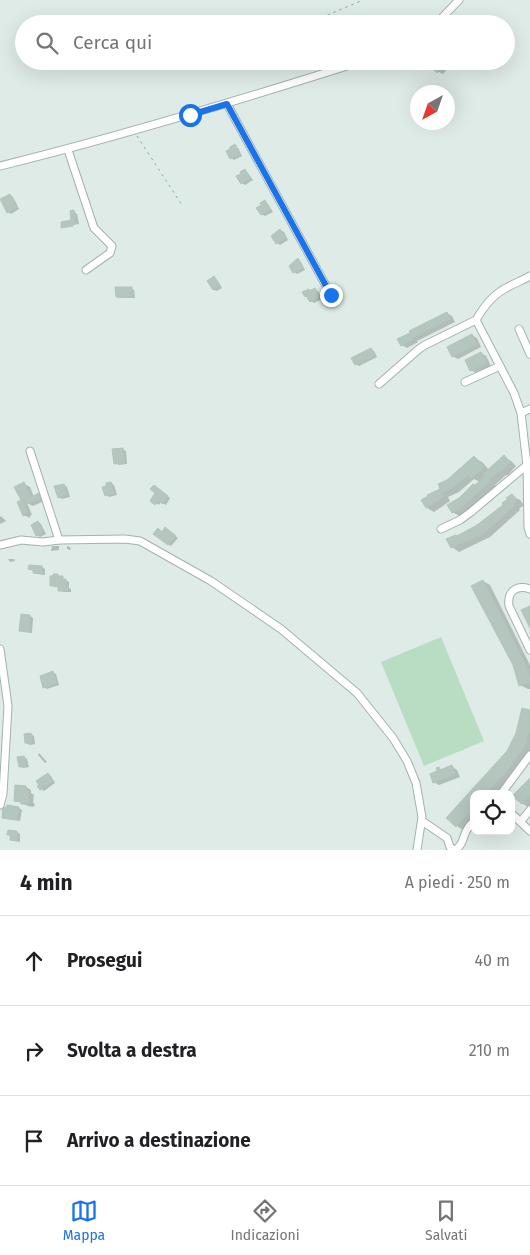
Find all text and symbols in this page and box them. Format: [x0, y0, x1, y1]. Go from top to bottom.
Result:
search box [15, 15, 515, 70]
icon: search [33, 29, 61, 57]
text: Cerca qui [73, 31, 152, 54]
north arrow [410, 85, 455, 130]
route start [179, 104, 202, 127]
route end [320, 284, 343, 307]
map controls [470, 790, 515, 835]
button: locate [470, 790, 515, 835]
text: 4 min [20, 870, 73, 896]
text: A piedi · 250 m [405, 873, 510, 892]
icon: ahead [20, 947, 48, 975]
text: Prosegui [67, 949, 142, 972]
text: 40 m [475, 951, 510, 970]
icon: right [20, 1037, 48, 1065]
text: Svolta a destra [67, 1039, 197, 1062]
text: 210 m [469, 1041, 510, 1060]
icon: arrive [20, 1127, 48, 1155]
text: Arrivo a destinazione [67, 1129, 251, 1152]
tab: Mappa [63, 1197, 105, 1244]
tab: Indicazioni [231, 1197, 300, 1244]
tab: Salvati [425, 1197, 467, 1244]

